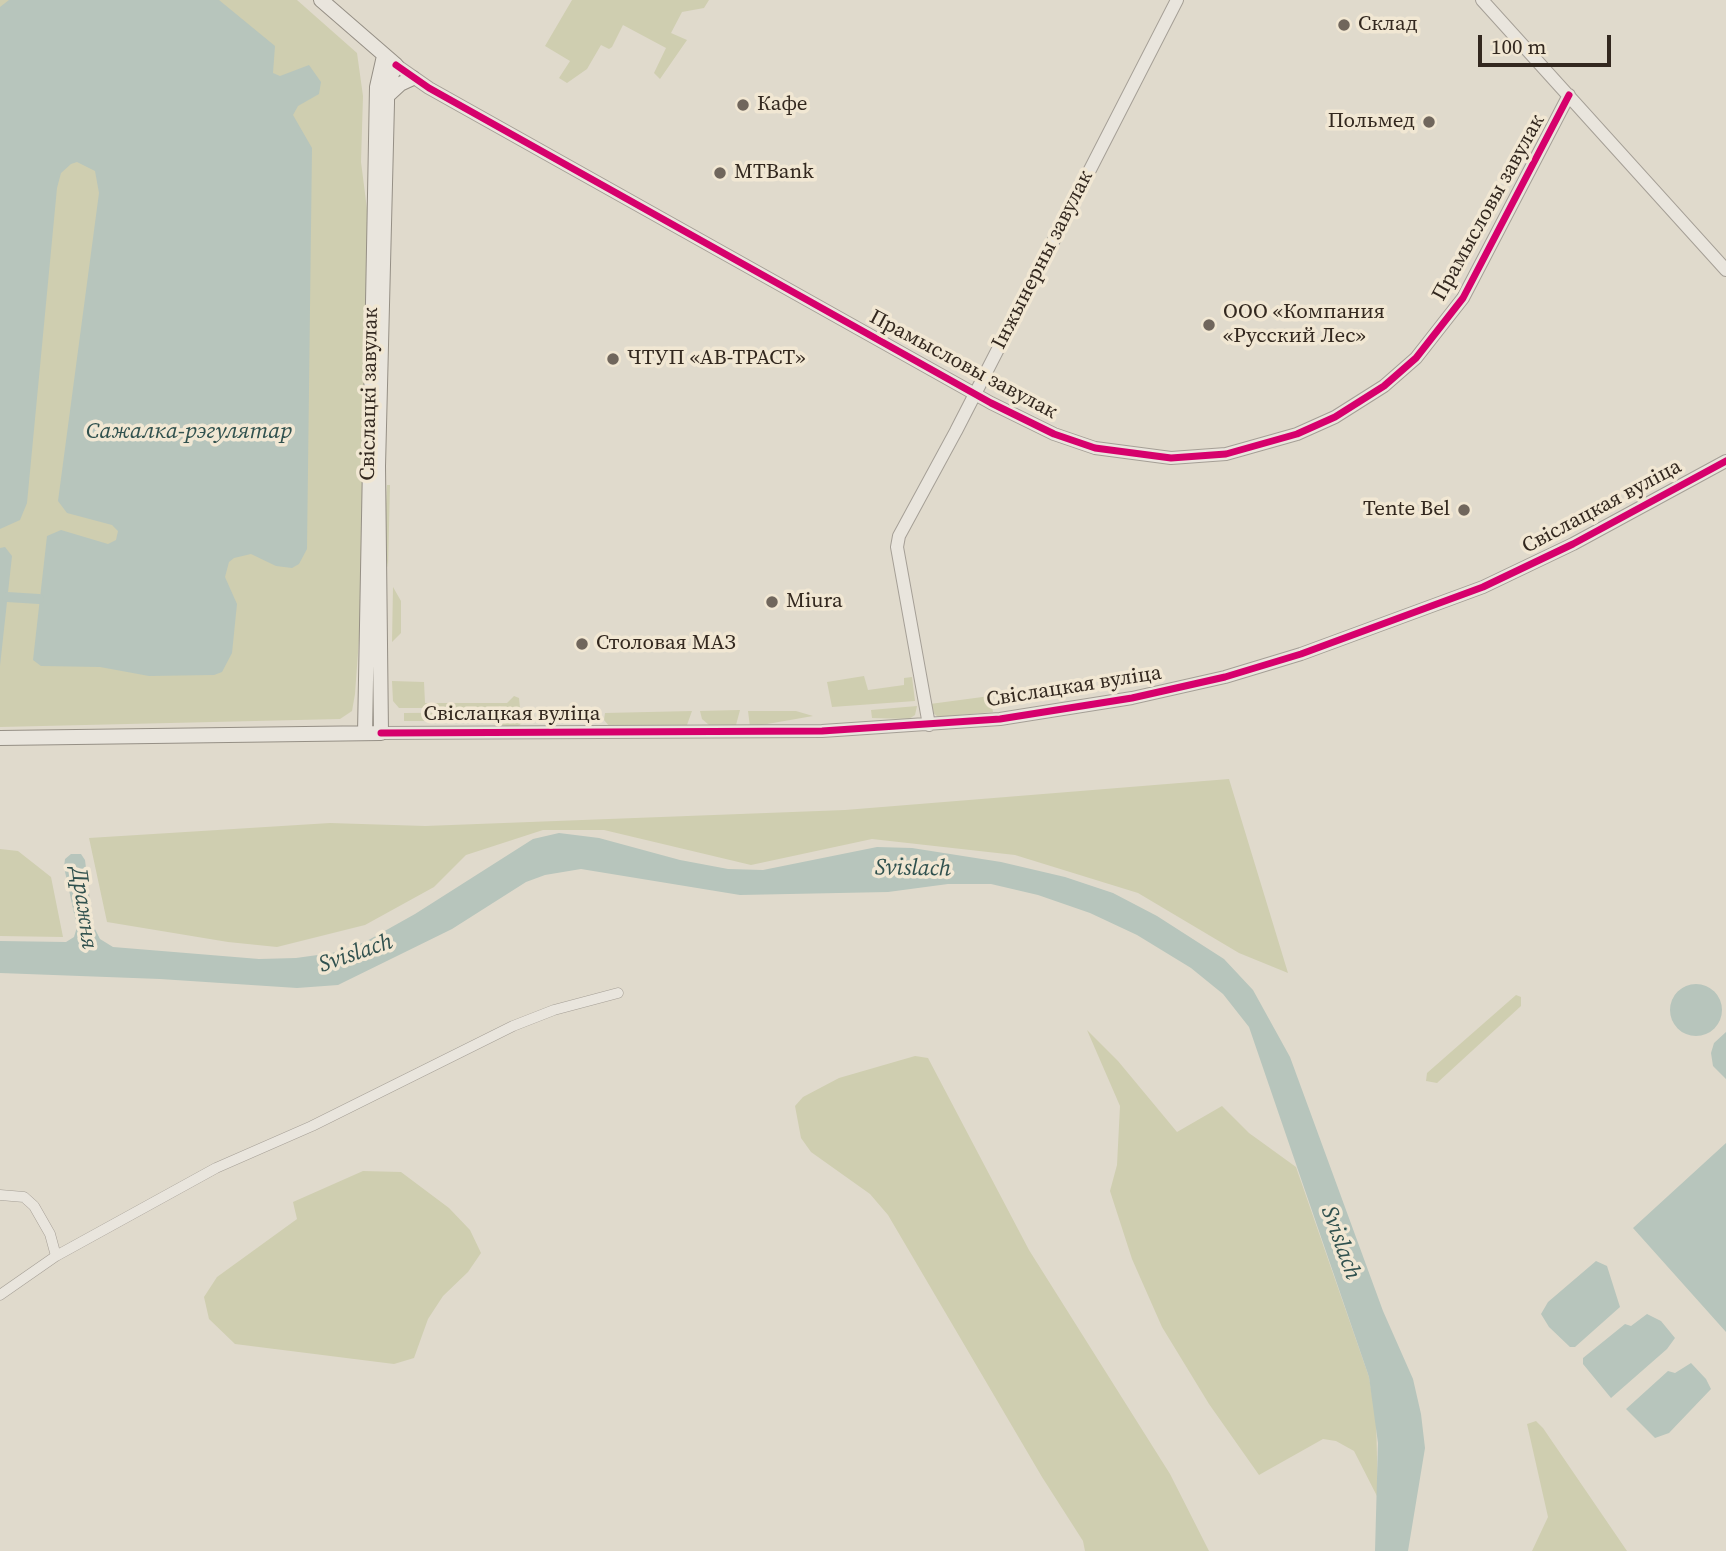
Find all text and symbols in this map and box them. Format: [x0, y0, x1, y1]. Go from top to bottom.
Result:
place label: Склад [1358, 12, 1418, 38]
marker: Склад [1336, 17, 1352, 33]
scale bar [1481, 21, 1614, 65]
text: 100 m [1491, 32, 1546, 61]
place label: Кафе [757, 92, 808, 118]
marker: Кафе [735, 97, 751, 113]
place label: Польмед [1328, 109, 1415, 135]
street label: Прамысловы завулак [1427, 110, 1551, 306]
marker: Польмед [1421, 114, 1437, 130]
place label: MTBank [734, 160, 814, 186]
marker: MTBank [712, 165, 728, 181]
street label: Інжынерны завулак [987, 167, 1099, 353]
place label: ООО «Компания «Русский Лес» [1223, 300, 1385, 350]
street label: Прамысловы завулак [865, 305, 1061, 425]
street label: Свіслацкі завулак [356, 307, 384, 481]
marker: ООО «Компания «Русский Лес» [1201, 317, 1217, 333]
place label: ЧТУП «АВ-ТРАСТ» [627, 346, 806, 372]
marker: ЧТУП «АВ-ТРАСТ» [605, 351, 621, 367]
water label: Сажалка-рэгулятар [86, 418, 292, 446]
street label: Свіслацкая вуліца [1518, 454, 1686, 560]
place label: Tente Bel [1363, 497, 1450, 523]
marker: Tente Bel [1456, 502, 1472, 518]
place label: Miura [786, 589, 843, 615]
marker: Miura [764, 594, 780, 610]
place label: Столовая МАЗ [596, 631, 736, 657]
marker: Столовая МАЗ [574, 636, 590, 652]
street label: Свіслацкая вуліца [985, 661, 1163, 713]
street label: Свіслацкая вуліца [424, 702, 600, 728]
water label: Svislach [875, 855, 951, 883]
water label: Дражня [64, 865, 102, 951]
water label: Svislach [315, 929, 397, 979]
water label: Svislach [1314, 1202, 1366, 1284]

